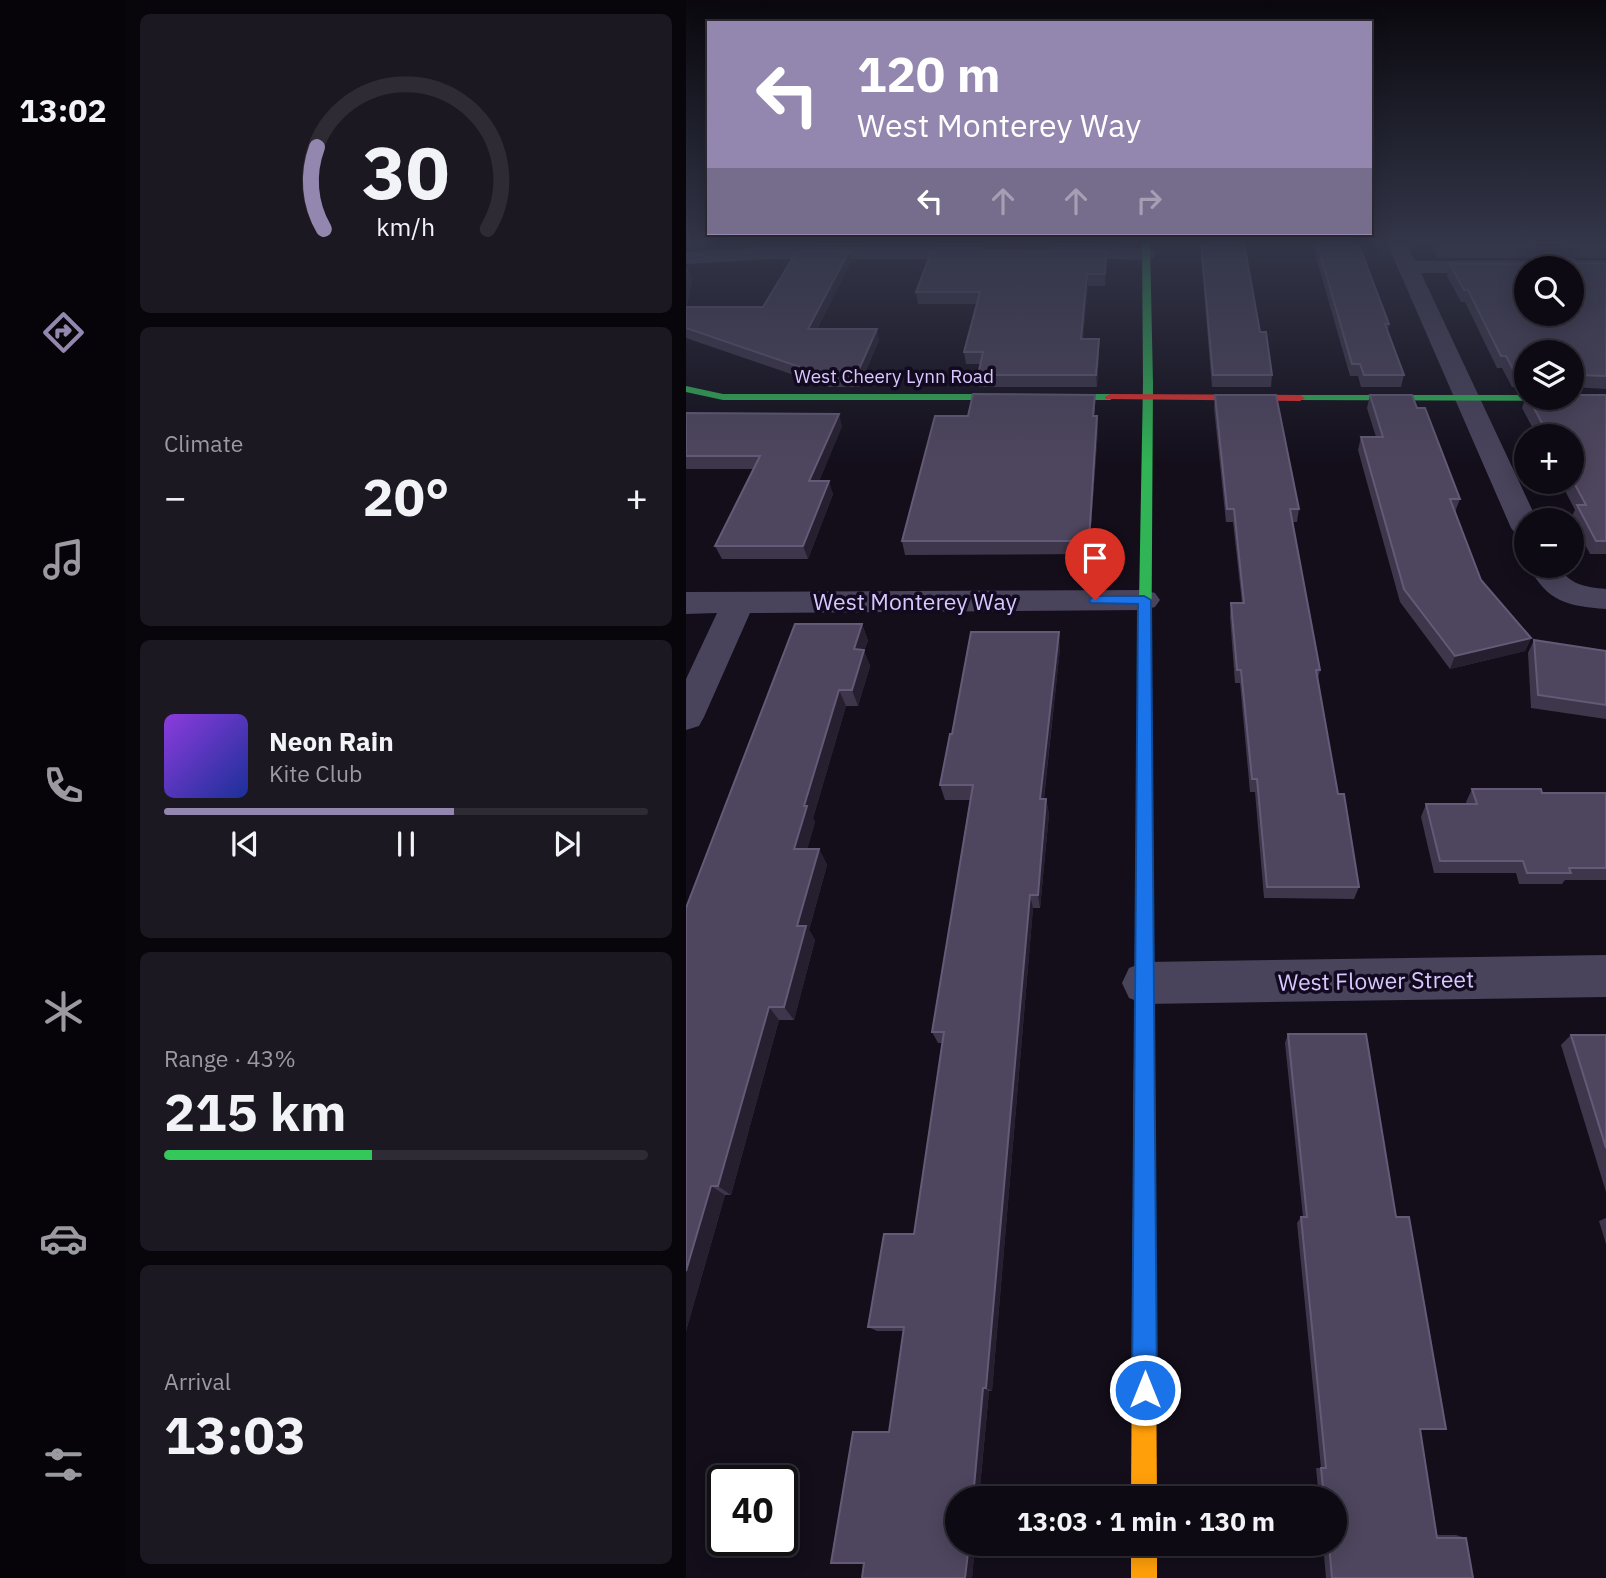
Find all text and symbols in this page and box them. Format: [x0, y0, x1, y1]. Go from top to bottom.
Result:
text: 120 m [857, 42, 1001, 105]
icon: left [742, 49, 833, 140]
text: 13:02 [19, 89, 107, 131]
text: West Monterey Way [857, 104, 1141, 146]
text: 30 [362, 125, 450, 220]
icon: left [911, 182, 949, 220]
icon: ahead [984, 182, 1022, 220]
icon: ahead [1057, 182, 1095, 220]
icon: right [1130, 182, 1168, 220]
text: km/h [377, 210, 435, 243]
map controls [1514, 256, 1584, 578]
button: search [1514, 256, 1584, 326]
icon: directions [39, 308, 88, 357]
button: layers [1514, 340, 1584, 410]
street label: West Cheery Lynn Road [794, 364, 994, 388]
button: + [1514, 424, 1584, 494]
text: Climate [164, 428, 243, 458]
text: 20° [363, 463, 449, 530]
text: − [164, 472, 187, 521]
text: + [625, 472, 648, 521]
button: − [1514, 508, 1584, 578]
pin [1065, 528, 1125, 600]
icon: music [39, 535, 88, 584]
icon: arrive [1076, 539, 1114, 577]
street label: West Monterey Way [813, 586, 1018, 616]
text: Neon Rain [269, 724, 394, 758]
text: Kite Club [269, 758, 362, 788]
icon: phone [39, 761, 88, 810]
icon: previous [226, 825, 264, 863]
icon: pause [387, 825, 425, 863]
icon: next [548, 825, 586, 863]
street label: West Flower Street [1278, 963, 1474, 997]
icon: climate [39, 987, 88, 1036]
text: Range · 43% [164, 1043, 296, 1073]
text: 215 km [164, 1078, 346, 1145]
icon: car [39, 1214, 88, 1263]
position arrow [1108, 1353, 1182, 1427]
text: Arrival [164, 1366, 231, 1396]
text: 13:03 [164, 1401, 306, 1468]
icon: filters [39, 1440, 88, 1489]
speed limit sign: 40 [707, 1465, 798, 1556]
text: 13:03 · 1 min · 130 m [1017, 1504, 1275, 1538]

